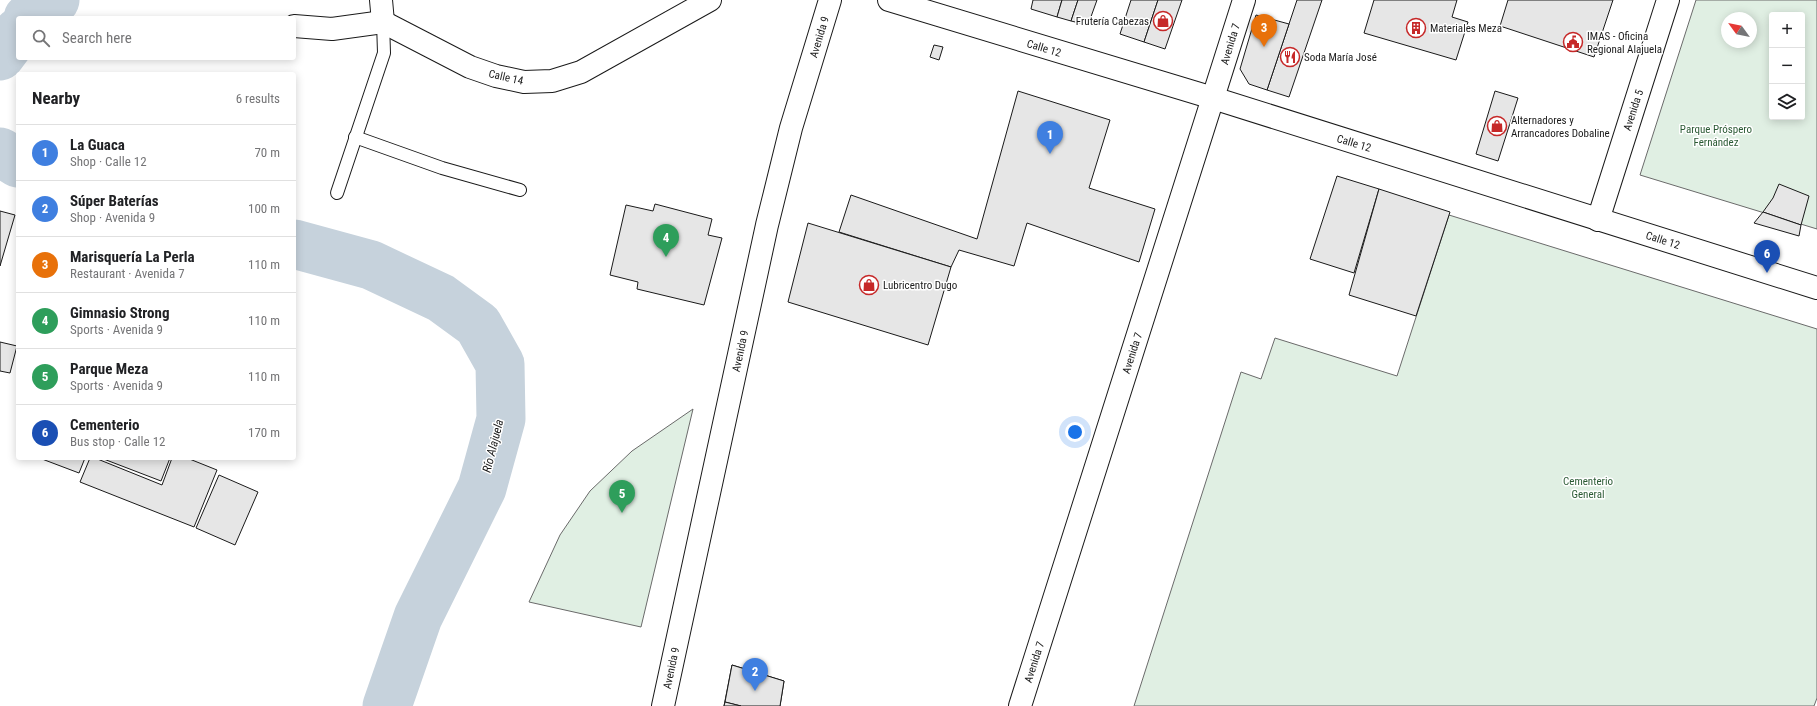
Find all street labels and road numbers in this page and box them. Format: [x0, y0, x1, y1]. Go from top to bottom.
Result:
street label: Avenida 9 [807, 15, 832, 59]
street label: Avenida 7 [1218, 22, 1243, 66]
street label: Calle 12 [1025, 37, 1063, 60]
street label: Calle 14 [487, 67, 525, 88]
street label: Avenida 5 [1621, 88, 1646, 132]
street label: Calle 12 [1335, 132, 1373, 155]
street label: Calle 12 [1644, 229, 1682, 252]
street label: Avenida 9 [730, 329, 751, 373]
street label: Avenida 7 [1120, 331, 1145, 375]
street label: Avenida 7 [1022, 640, 1047, 684]
street label: Avenida 9 [661, 646, 682, 690]

